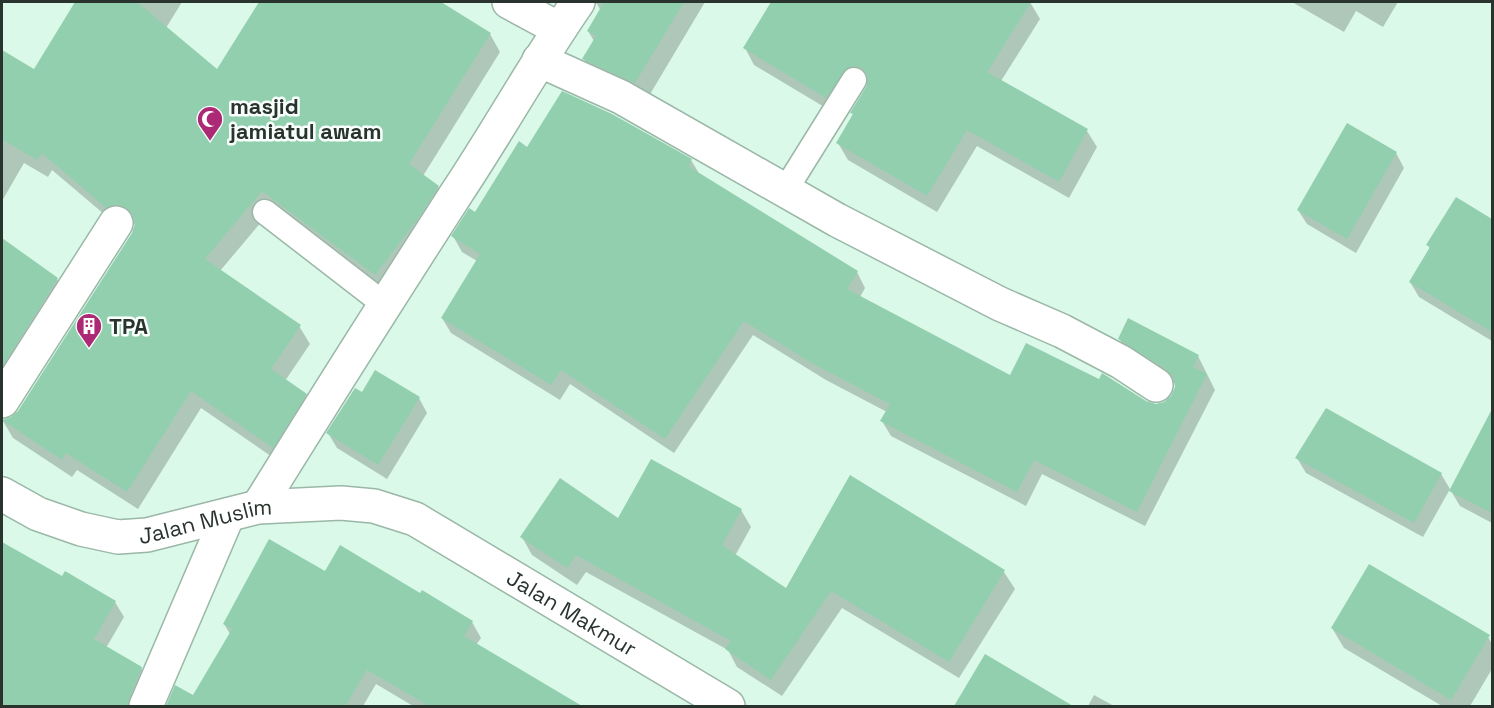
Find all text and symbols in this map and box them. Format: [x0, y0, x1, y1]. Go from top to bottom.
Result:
place label: masjid jamiatul awam [229, 92, 382, 145]
mosque icon: masjid jamiatul awam [195, 104, 225, 142]
building icon: TPA [74, 311, 104, 349]
place label: TPA [109, 312, 148, 340]
street label: Jalan Muslim [138, 492, 273, 549]
street label: Jalan Makmur [502, 563, 642, 662]

